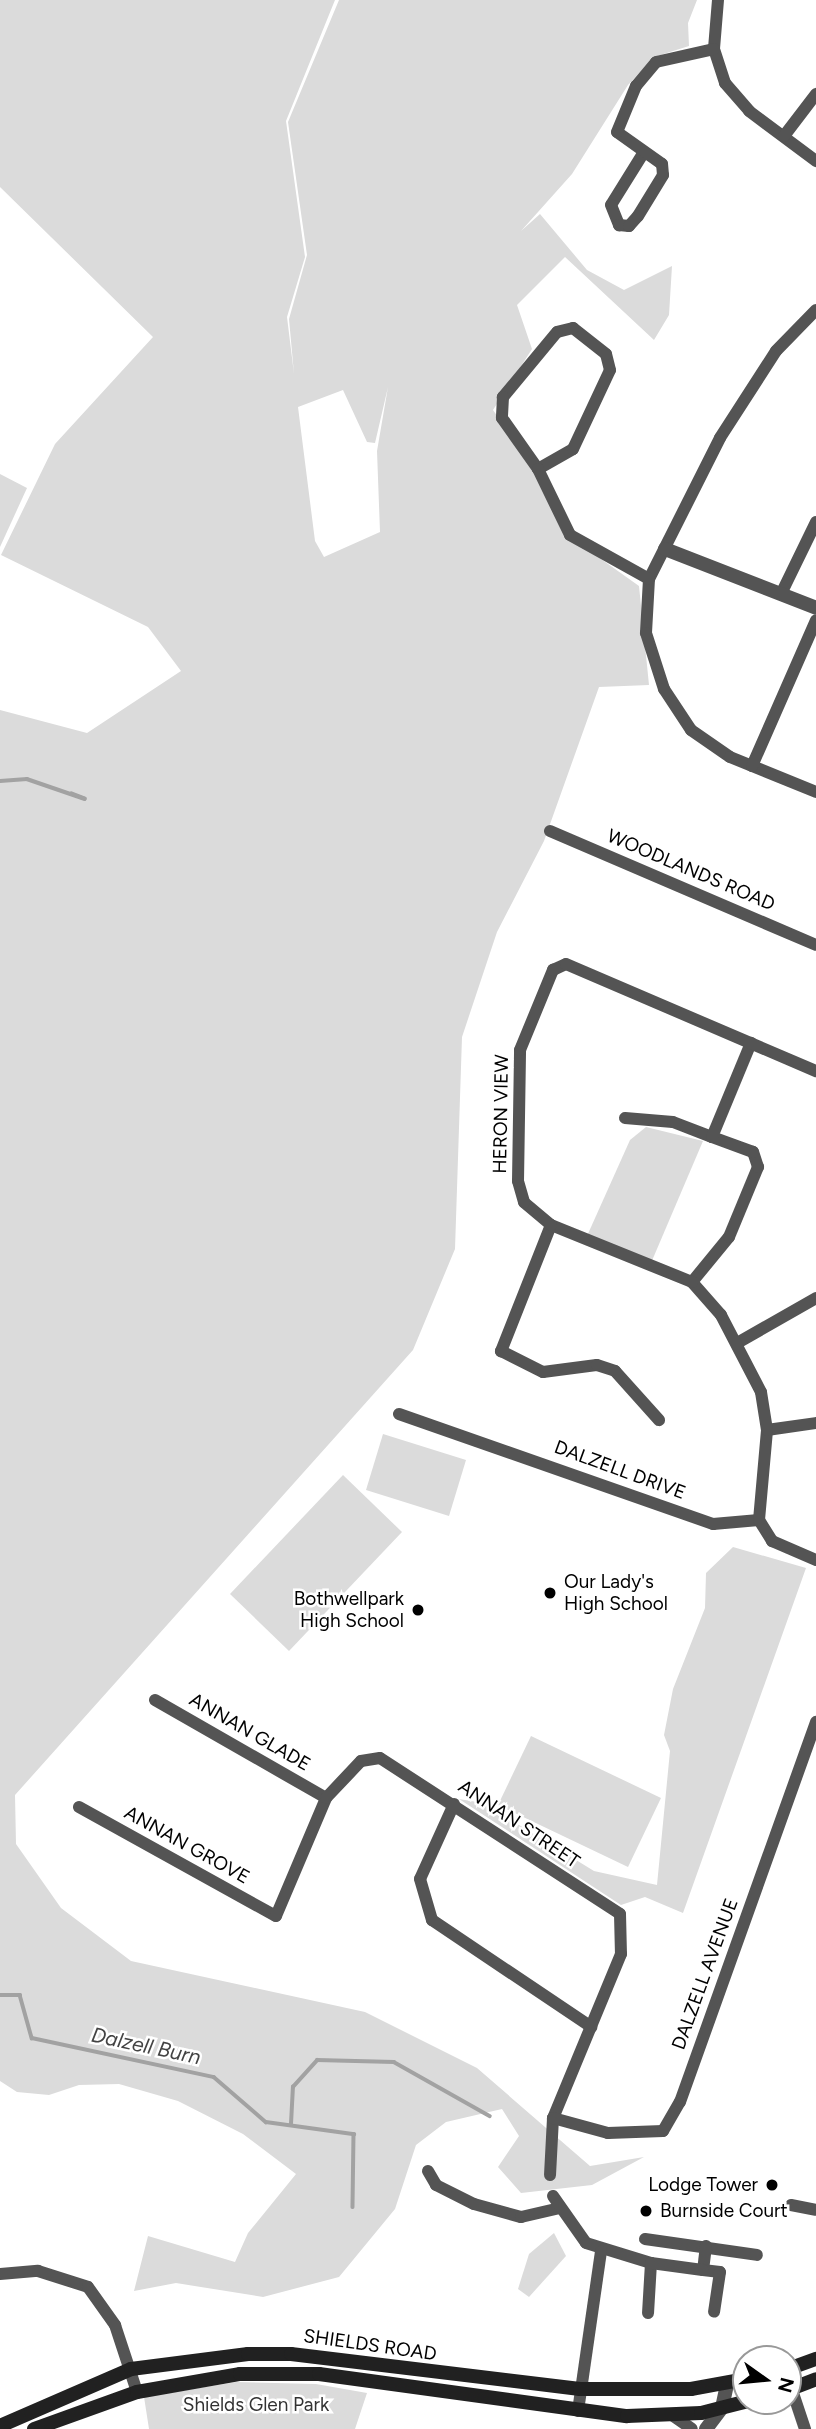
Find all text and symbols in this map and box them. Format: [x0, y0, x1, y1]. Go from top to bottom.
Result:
street label: WOODLANDS ROAD [604, 824, 778, 916]
street label: HERON VIEW [489, 1054, 513, 1174]
street label: DALZELL DRIVE [551, 1436, 689, 1504]
place label: Our Lady's High School [564, 1571, 668, 1615]
marker: Our Lady's High School [542, 1585, 558, 1601]
place label: Bothwellpark High School [294, 1588, 404, 1632]
marker: Bothwellpark High School [410, 1602, 426, 1618]
street label: ANNAN GLADE [185, 1688, 315, 1776]
street label: ANNAN STREET [454, 1775, 584, 1873]
street label: ANNAN GROVE [120, 1801, 254, 1889]
street label: DALZELL AVENUE [667, 1895, 743, 2053]
water label: Dalzell Burn [89, 2022, 203, 2070]
place label: Lodge Tower [648, 2174, 758, 2196]
marker: Lodge Tower [764, 2177, 780, 2193]
place label: Burnside Court [660, 2200, 788, 2222]
marker: Burnside Court [638, 2203, 654, 2219]
street label: SHIELDS ROAD [302, 2324, 438, 2366]
north arrow [732, 2345, 802, 2415]
text: N [773, 2375, 799, 2395]
park label: Shields Glen Park [183, 2394, 329, 2416]

